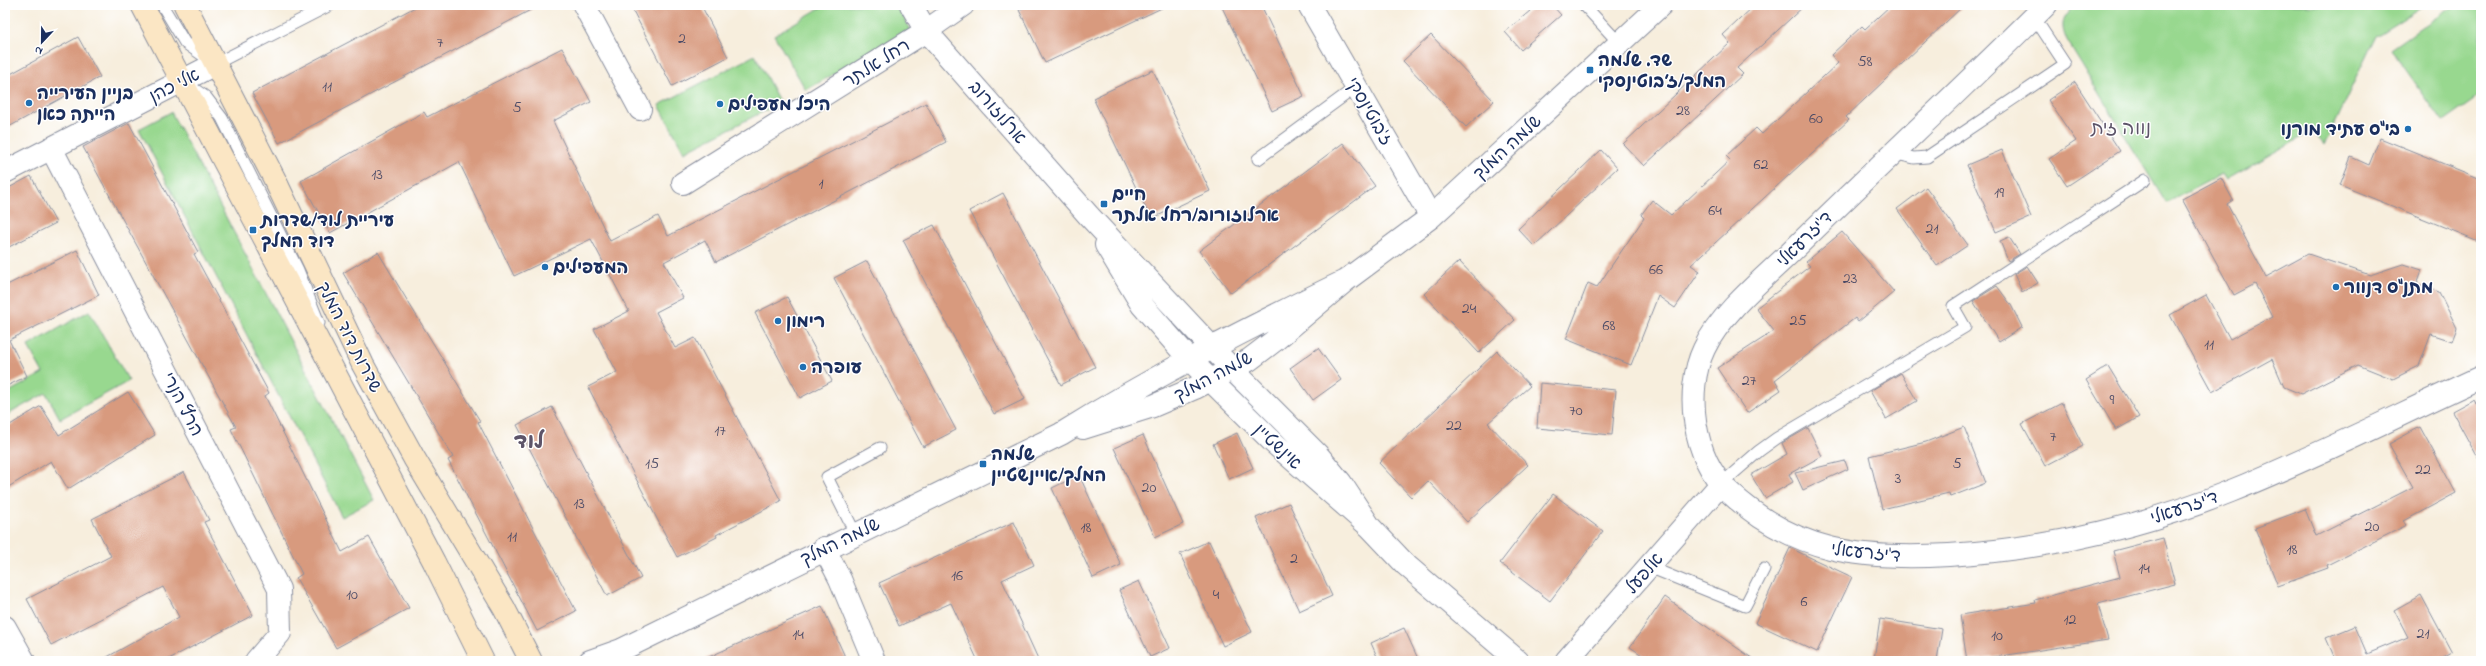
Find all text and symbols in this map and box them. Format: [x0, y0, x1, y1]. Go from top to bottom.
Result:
north arrow [22, 22, 62, 62]
house number: 2 [678, 27, 686, 51]
house number: 7 [437, 31, 444, 55]
street label: רחל אלתר [838, 34, 916, 96]
text: N [32, 42, 45, 59]
place label: שד. שלמה המלך/ז׳בוטינסקי [1598, 49, 1726, 96]
house number: 58 [1857, 50, 1873, 74]
street label: אלי כהן [145, 63, 205, 111]
marker: שד. שלמה המלך/ז׳בוטינסקי [1585, 65, 1595, 75]
street label: ז'בוטינסקי [1338, 73, 1398, 151]
house number: 11 [322, 75, 332, 99]
street label: ארלוזורוב [961, 76, 1031, 151]
place label: בניין העירייה הייתה כאן [37, 82, 134, 129]
place label: היכל מעפילים [728, 93, 831, 119]
house number: 5 [512, 96, 522, 120]
marker: בניין העירייה הייתה כאן [24, 98, 34, 108]
marker: היכל מעפילים [715, 99, 725, 109]
house number: 28 [1676, 99, 1690, 123]
house number: 60 [1809, 107, 1823, 131]
street label: שלמה המלך [1468, 110, 1549, 187]
district label: נווה זית [2090, 116, 2151, 143]
place label: בי"ס עתיד מורנו [2281, 118, 2400, 144]
marker: בי"ס עתיד מורנו [2403, 124, 2413, 134]
house number: 62 [1754, 153, 1769, 177]
house number: 13 [371, 163, 383, 187]
house number: 1 [818, 172, 824, 196]
house number: 19 [1994, 181, 2004, 205]
place label: חיים ארלוזורוב/רחל אלתר [1112, 183, 1279, 230]
marker: חיים ארלוזורוב/רחל אלתר [1099, 199, 1109, 209]
house number: 64 [1708, 199, 1722, 223]
street label: ד'יזרעאלי [1771, 206, 1839, 274]
place label: עיריית לוד/שדרות דוד המלך [259, 209, 395, 256]
house number: 21 [1925, 217, 1939, 241]
marker: עיריית לוד/שדרות דוד המלך [248, 225, 258, 235]
place label: המעפילים [553, 256, 628, 282]
house number: 66 [1649, 258, 1663, 282]
marker: המעפילים [540, 262, 550, 272]
house number: 23 [1843, 267, 1857, 291]
place label: מתנ"ס דנוור [2344, 276, 2433, 302]
street label: שדרות דוד המלך [309, 278, 387, 398]
marker: מתנ"ס דנוור [2331, 282, 2341, 292]
house number: 24 [1462, 297, 1477, 321]
house number: 25 [1789, 309, 1807, 333]
place label: רימון [786, 310, 825, 336]
house number: 68 [1602, 314, 1616, 338]
marker: רימון [773, 316, 783, 326]
house number: 11 [2204, 333, 2214, 357]
street label: שלמה המלך [1170, 346, 1258, 409]
place label: עופרה [811, 356, 862, 382]
marker: עופרה [798, 362, 808, 372]
street label: הרץ הנרי [154, 368, 208, 441]
house number: 27 [1742, 369, 1757, 393]
house number: 9 [2110, 388, 2115, 412]
house number: 70 [1569, 399, 1583, 423]
house number: 22 [1446, 414, 1462, 438]
street label: אינשטיין [1247, 418, 1307, 477]
house number: 17 [714, 419, 726, 443]
house number: 7 [2050, 425, 2057, 449]
district label: לוד [514, 427, 545, 459]
place label: שלמה המלך/איינשטיין [991, 443, 1106, 490]
house number: 15 [645, 452, 659, 476]
house number: 5 [1952, 452, 1962, 476]
house number: 22 [2415, 458, 2431, 482]
marker: שלמה המלך/איינשטיין [978, 459, 988, 469]
house number: 3 [1895, 467, 1901, 491]
house number: 20 [1142, 476, 1157, 500]
street label: ד'יזרעאלי [2147, 485, 2222, 533]
house number: 13 [573, 492, 585, 516]
street label: שלמה המלך [797, 512, 885, 573]
house number: 20 [2365, 515, 2380, 539]
house number: 18 [1080, 516, 1092, 540]
house number: 11 [507, 525, 517, 549]
street label: ד'יזרעאלי [1830, 537, 1902, 571]
house number: 18 [2286, 538, 2298, 562]
house number: 2 [1290, 547, 1298, 571]
street label: אלפעל [1620, 548, 1671, 601]
house number: 14 [2138, 557, 2150, 581]
house number: 16 [951, 564, 963, 588]
house number: 10 [346, 583, 358, 607]
house number: 4 [1213, 583, 1220, 607]
house number: 6 [1800, 590, 1808, 614]
house number: 12 [2063, 608, 2077, 632]
house number: 21 [2416, 622, 2430, 646]
house number: 14 [792, 623, 804, 647]
house number: 10 [1991, 624, 2003, 648]

